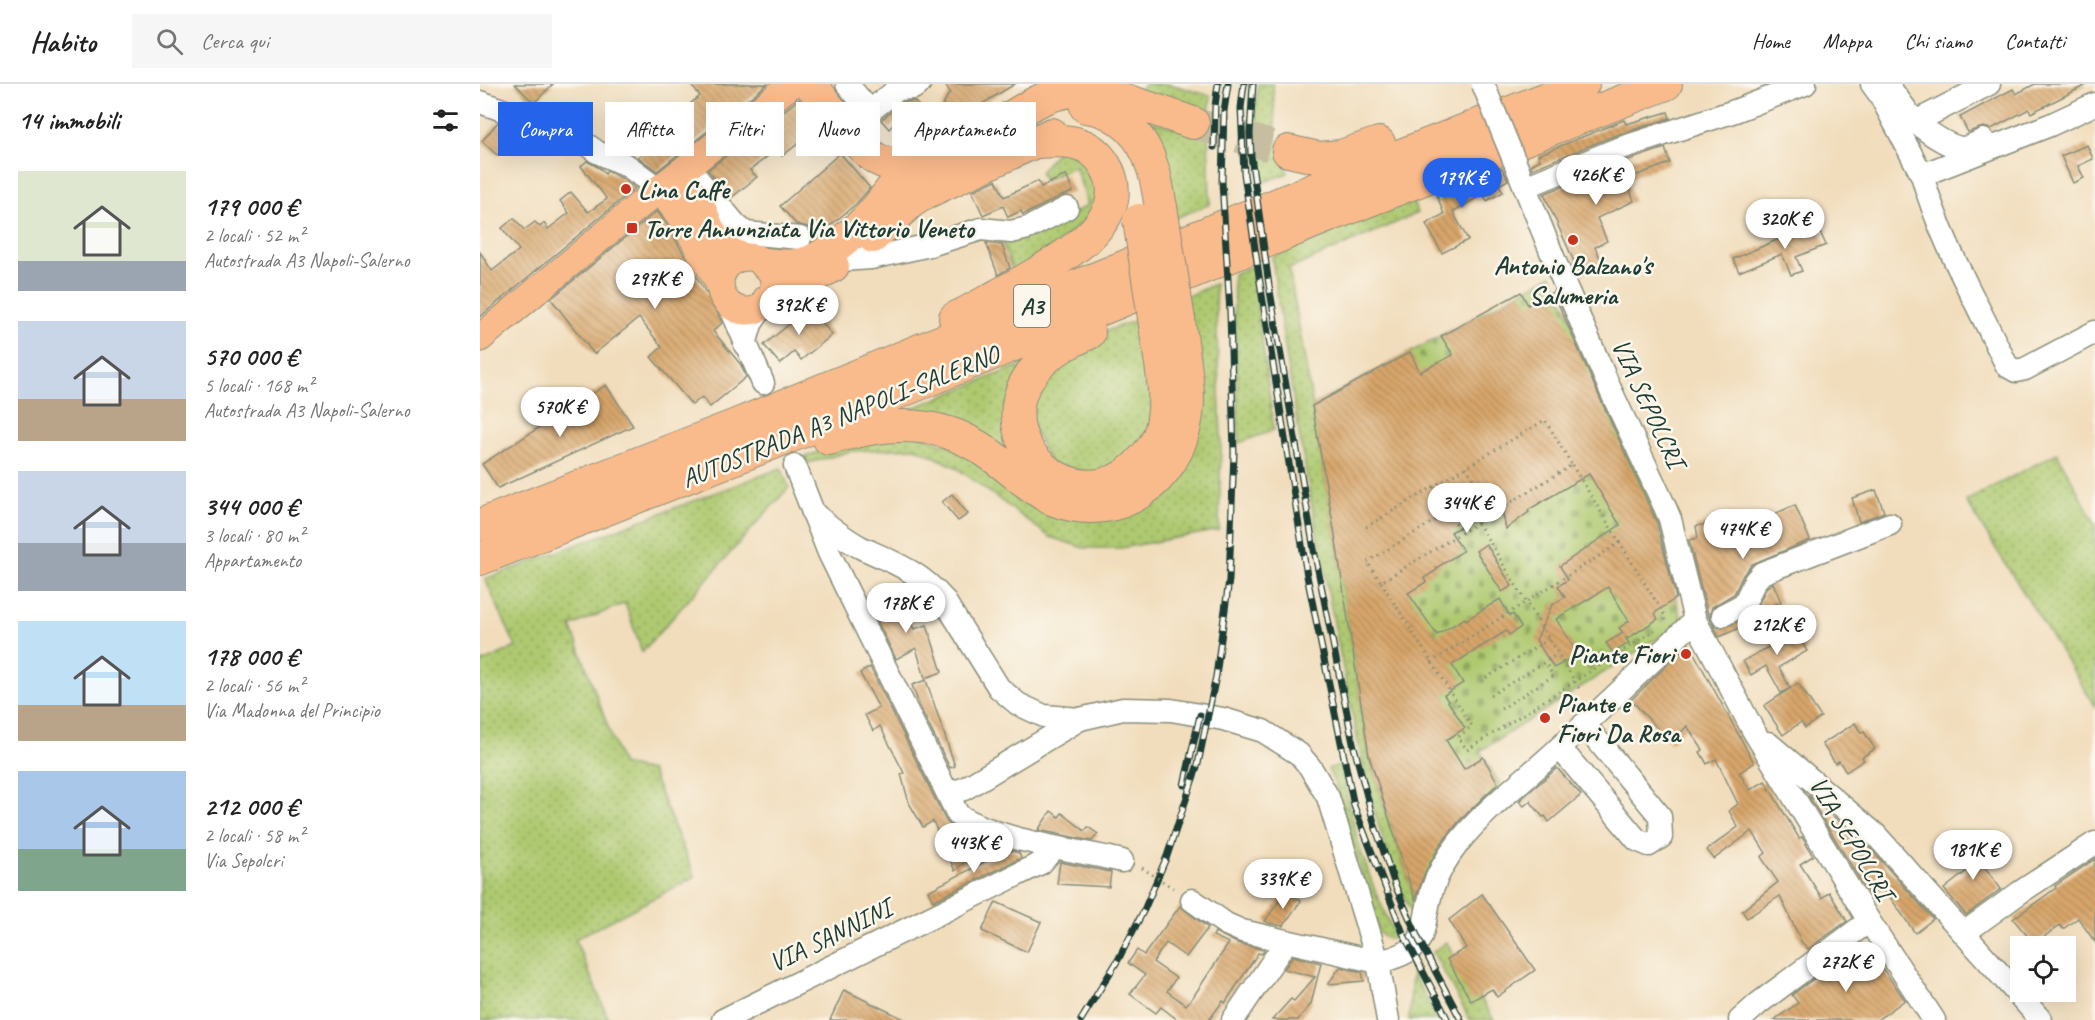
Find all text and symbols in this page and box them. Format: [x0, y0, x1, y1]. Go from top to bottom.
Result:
search box [132, 14, 552, 68]
text: Habito [30, 24, 96, 59]
icon: search [153, 25, 186, 58]
text: Cerca qui [201, 27, 269, 55]
text: Home [1752, 28, 1790, 54]
text: Mappa [1823, 28, 1871, 54]
text: Chi siamo [1904, 28, 1972, 54]
text: Contatti [2005, 28, 2065, 54]
chip: Compra [498, 102, 593, 156]
chip: Affitta [605, 102, 694, 156]
chip: Filtri [706, 102, 784, 156]
chip: Nuovo [796, 102, 880, 156]
chip: Appartamento [892, 102, 1036, 156]
text: 14 immobili [18, 104, 119, 137]
icon: filters [429, 104, 462, 137]
pin: 426K € [1547, 155, 1645, 206]
pin: 179K € [1413, 158, 1511, 209]
text: 426K € [1570, 162, 1622, 187]
text: 179K € [1437, 165, 1487, 190]
place label: Lina Caffe [638, 173, 731, 206]
marker: Lina Caffe [619, 182, 633, 196]
text: 179 000 € [204, 190, 298, 223]
icon: home [66, 195, 138, 267]
pin: 320K € [1736, 199, 1834, 250]
text: 320K € [1760, 206, 1811, 231]
place label: Torre Annunziata Via Vittorio Veneto [644, 212, 975, 245]
marker: Torre Annunziata Via Vittorio Veneto [625, 221, 639, 235]
text: 2 locali · 52 m² [204, 223, 304, 248]
marker: Antonio Balzano's Salumeria [1566, 233, 1580, 247]
text: Autostrada A3 Napoli-Salerno [204, 248, 409, 273]
place label: Antonio Balzano's Salumeria [1494, 249, 1655, 312]
pin: 297K € [606, 259, 704, 310]
text: 297K € [630, 266, 680, 291]
pin: 392K € [750, 285, 848, 336]
road number: A3 [1014, 285, 1050, 327]
text: 392K € [774, 292, 824, 317]
street label: VIA SEPOLCRI [1604, 334, 1695, 478]
street label: AUTOSTRADA A3 NAPOLI-SALERNO [677, 336, 1007, 495]
text: 570 000 € [204, 340, 298, 373]
icon: home [66, 345, 138, 417]
text: 5 locali · 168 m² [204, 373, 313, 398]
pin: 570K € [511, 387, 609, 438]
text: 570K € [535, 394, 585, 419]
text: Autostrada A3 Napoli-Salerno [204, 398, 409, 423]
pin: 344K € [1418, 483, 1516, 534]
text: 344 000 € [204, 490, 298, 523]
text: 344K € [1442, 490, 1493, 515]
icon: home [66, 495, 138, 567]
pin: 474K € [1694, 509, 1792, 560]
text: 474K € [1718, 516, 1768, 541]
text: 3 locali · 80 m² [204, 523, 304, 548]
text: Appartamento [204, 548, 301, 573]
pin: 178K € [857, 583, 955, 634]
text: 178K € [881, 590, 931, 615]
pin: 212K € [1728, 605, 1826, 656]
text: 212K € [1752, 612, 1803, 637]
place label: Piante Fiori [1569, 638, 1678, 671]
text: 178 000 € [204, 640, 298, 673]
icon: home [66, 645, 138, 717]
marker: Piante Fiori [1679, 647, 1693, 661]
text: 2 locali · 56 m² [204, 673, 304, 698]
place label: Piante e Fiori Da Rosa [1557, 687, 1682, 750]
text: Via Madonna del Principio [204, 698, 380, 723]
marker: Piante e Fiori Da Rosa [1538, 711, 1552, 725]
street label: VIA SEPOLCRI [1802, 770, 1904, 911]
text: 212 000 € [204, 790, 298, 823]
icon: home [66, 795, 138, 867]
text: 2 locali · 58 m² [204, 823, 304, 848]
pin: 443K € [925, 823, 1023, 874]
text: 443K € [949, 830, 1000, 855]
pin: 181K € [1924, 830, 2022, 881]
text: 181K € [1948, 837, 1999, 862]
text: Via Sepolcri [204, 848, 283, 873]
pin: 339K € [1234, 859, 1332, 910]
text: 339K € [1258, 866, 1308, 891]
street label: VIA SANNINI [763, 889, 902, 979]
map controls [2010, 936, 2076, 1002]
button: locate [2010, 936, 2076, 1002]
pin: 272K € [1797, 942, 1895, 993]
text: 272K € [1821, 949, 1871, 974]

